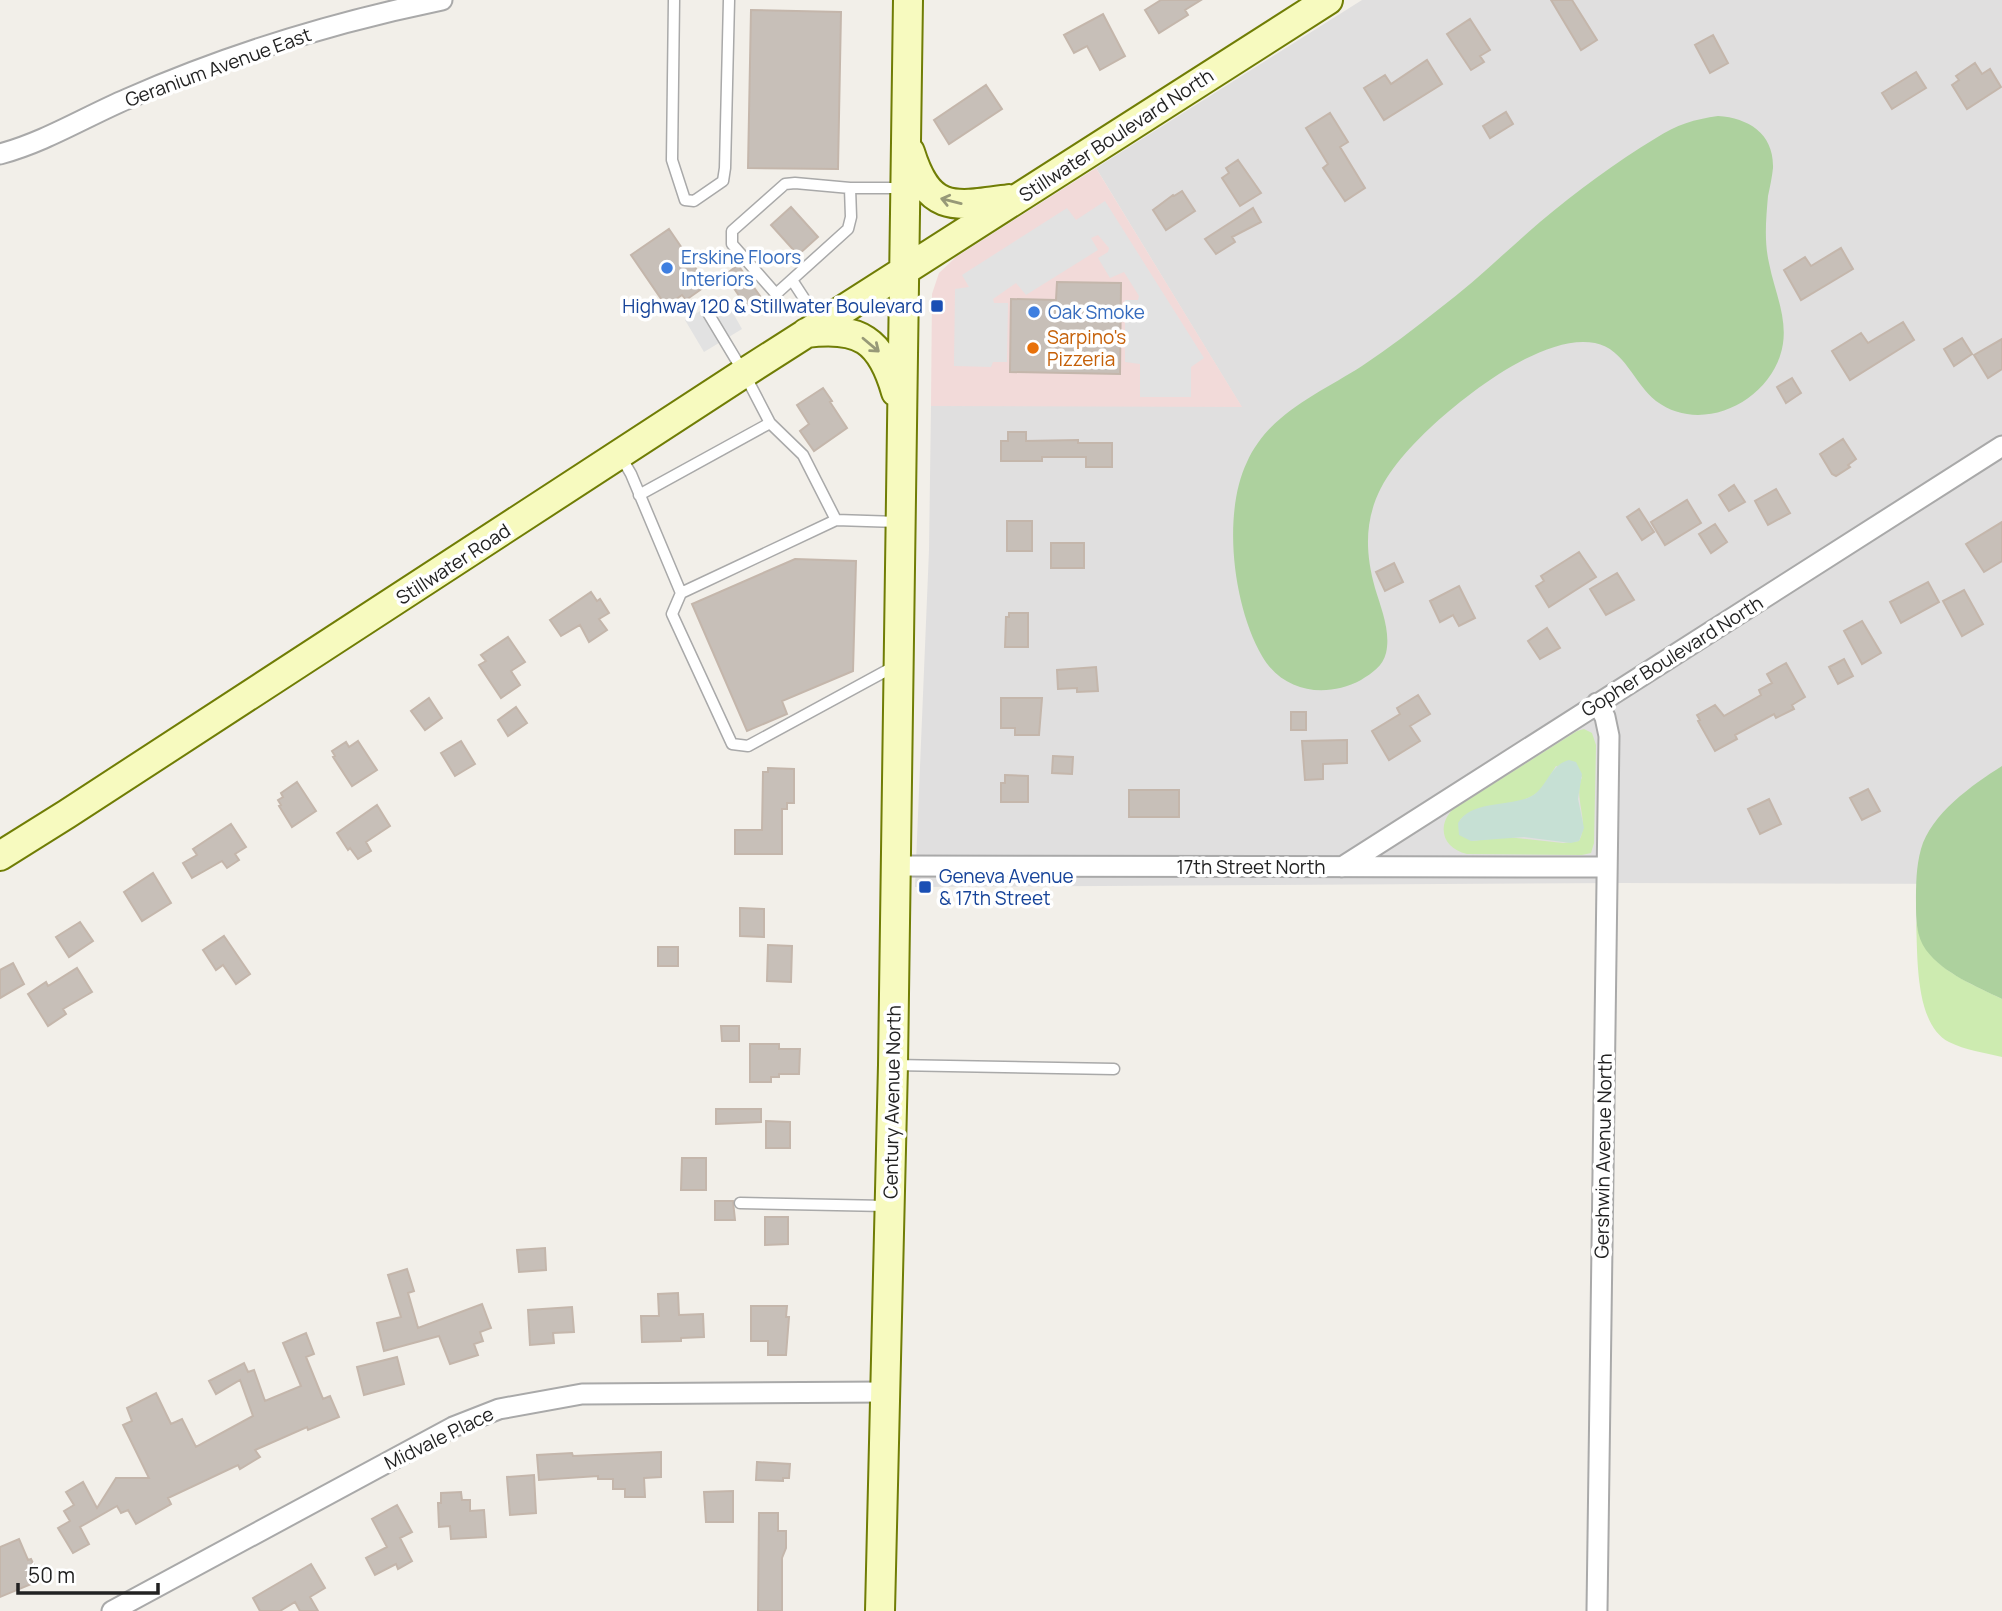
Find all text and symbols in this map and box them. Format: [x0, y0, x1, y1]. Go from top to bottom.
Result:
street label: Geranium Avenue East [121, 21, 315, 113]
street label: Stillwater Boulevard North [1014, 62, 1218, 208]
one-way arrow [940, 194, 963, 208]
place label: Erskine Floors Interiors [681, 244, 801, 292]
marker: Erskine Floors Interiors [659, 260, 675, 276]
place label: Highway 120 & Stillwater Boulevard [622, 293, 923, 319]
marker: Highway 120 & Stillwater Boulevard [929, 298, 945, 314]
place label: Oak Smoke [1048, 299, 1145, 325]
marker: Oak Smoke [1026, 304, 1042, 320]
place label: Sarpino's Pizzeria [1047, 324, 1126, 372]
one-way arrow [861, 337, 879, 352]
marker: Sarpino's Pizzeria [1025, 340, 1041, 356]
street label: Stillwater Road [391, 517, 515, 611]
street label: Gopher Boulevard North [1576, 589, 1768, 723]
street label: 17th Street North [1176, 854, 1326, 880]
place label: Geneva Avenue & 17th Street [939, 863, 1074, 911]
marker: Geneva Avenue & 17th Street [917, 879, 933, 895]
street label: Century Avenue North [877, 1005, 907, 1199]
street label: Gershwin Avenue North [1588, 1053, 1618, 1259]
street label: Midvale Place [380, 1400, 498, 1476]
scale bar [18, 1552, 158, 1596]
text: 50 m [28, 1561, 75, 1589]

